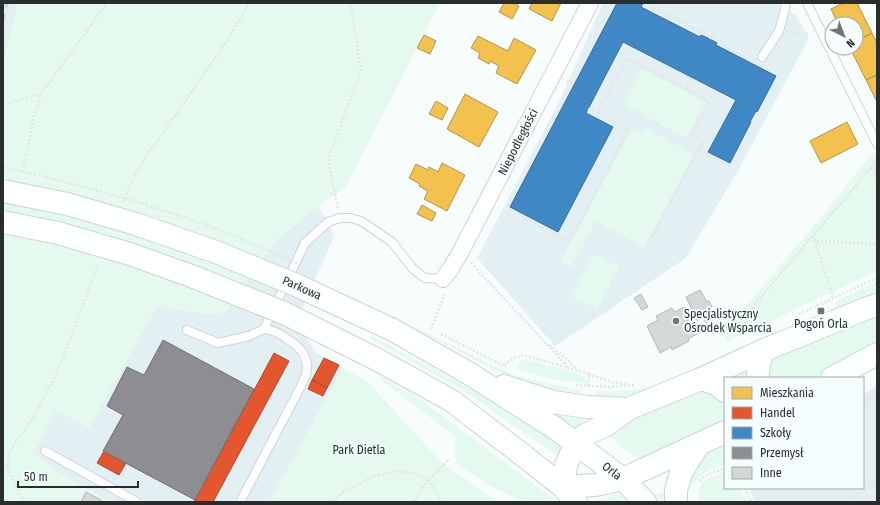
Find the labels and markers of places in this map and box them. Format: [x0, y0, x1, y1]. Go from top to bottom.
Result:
marker: Pogoń Orla [816, 306, 826, 316]
place label: Specjalistyczny Ośrodek Wsparcia [684, 307, 772, 335]
marker: Specjalistyczny Ośrodek Wsparcia [671, 316, 681, 326]
place label: Pogoń Orla [794, 317, 848, 331]

